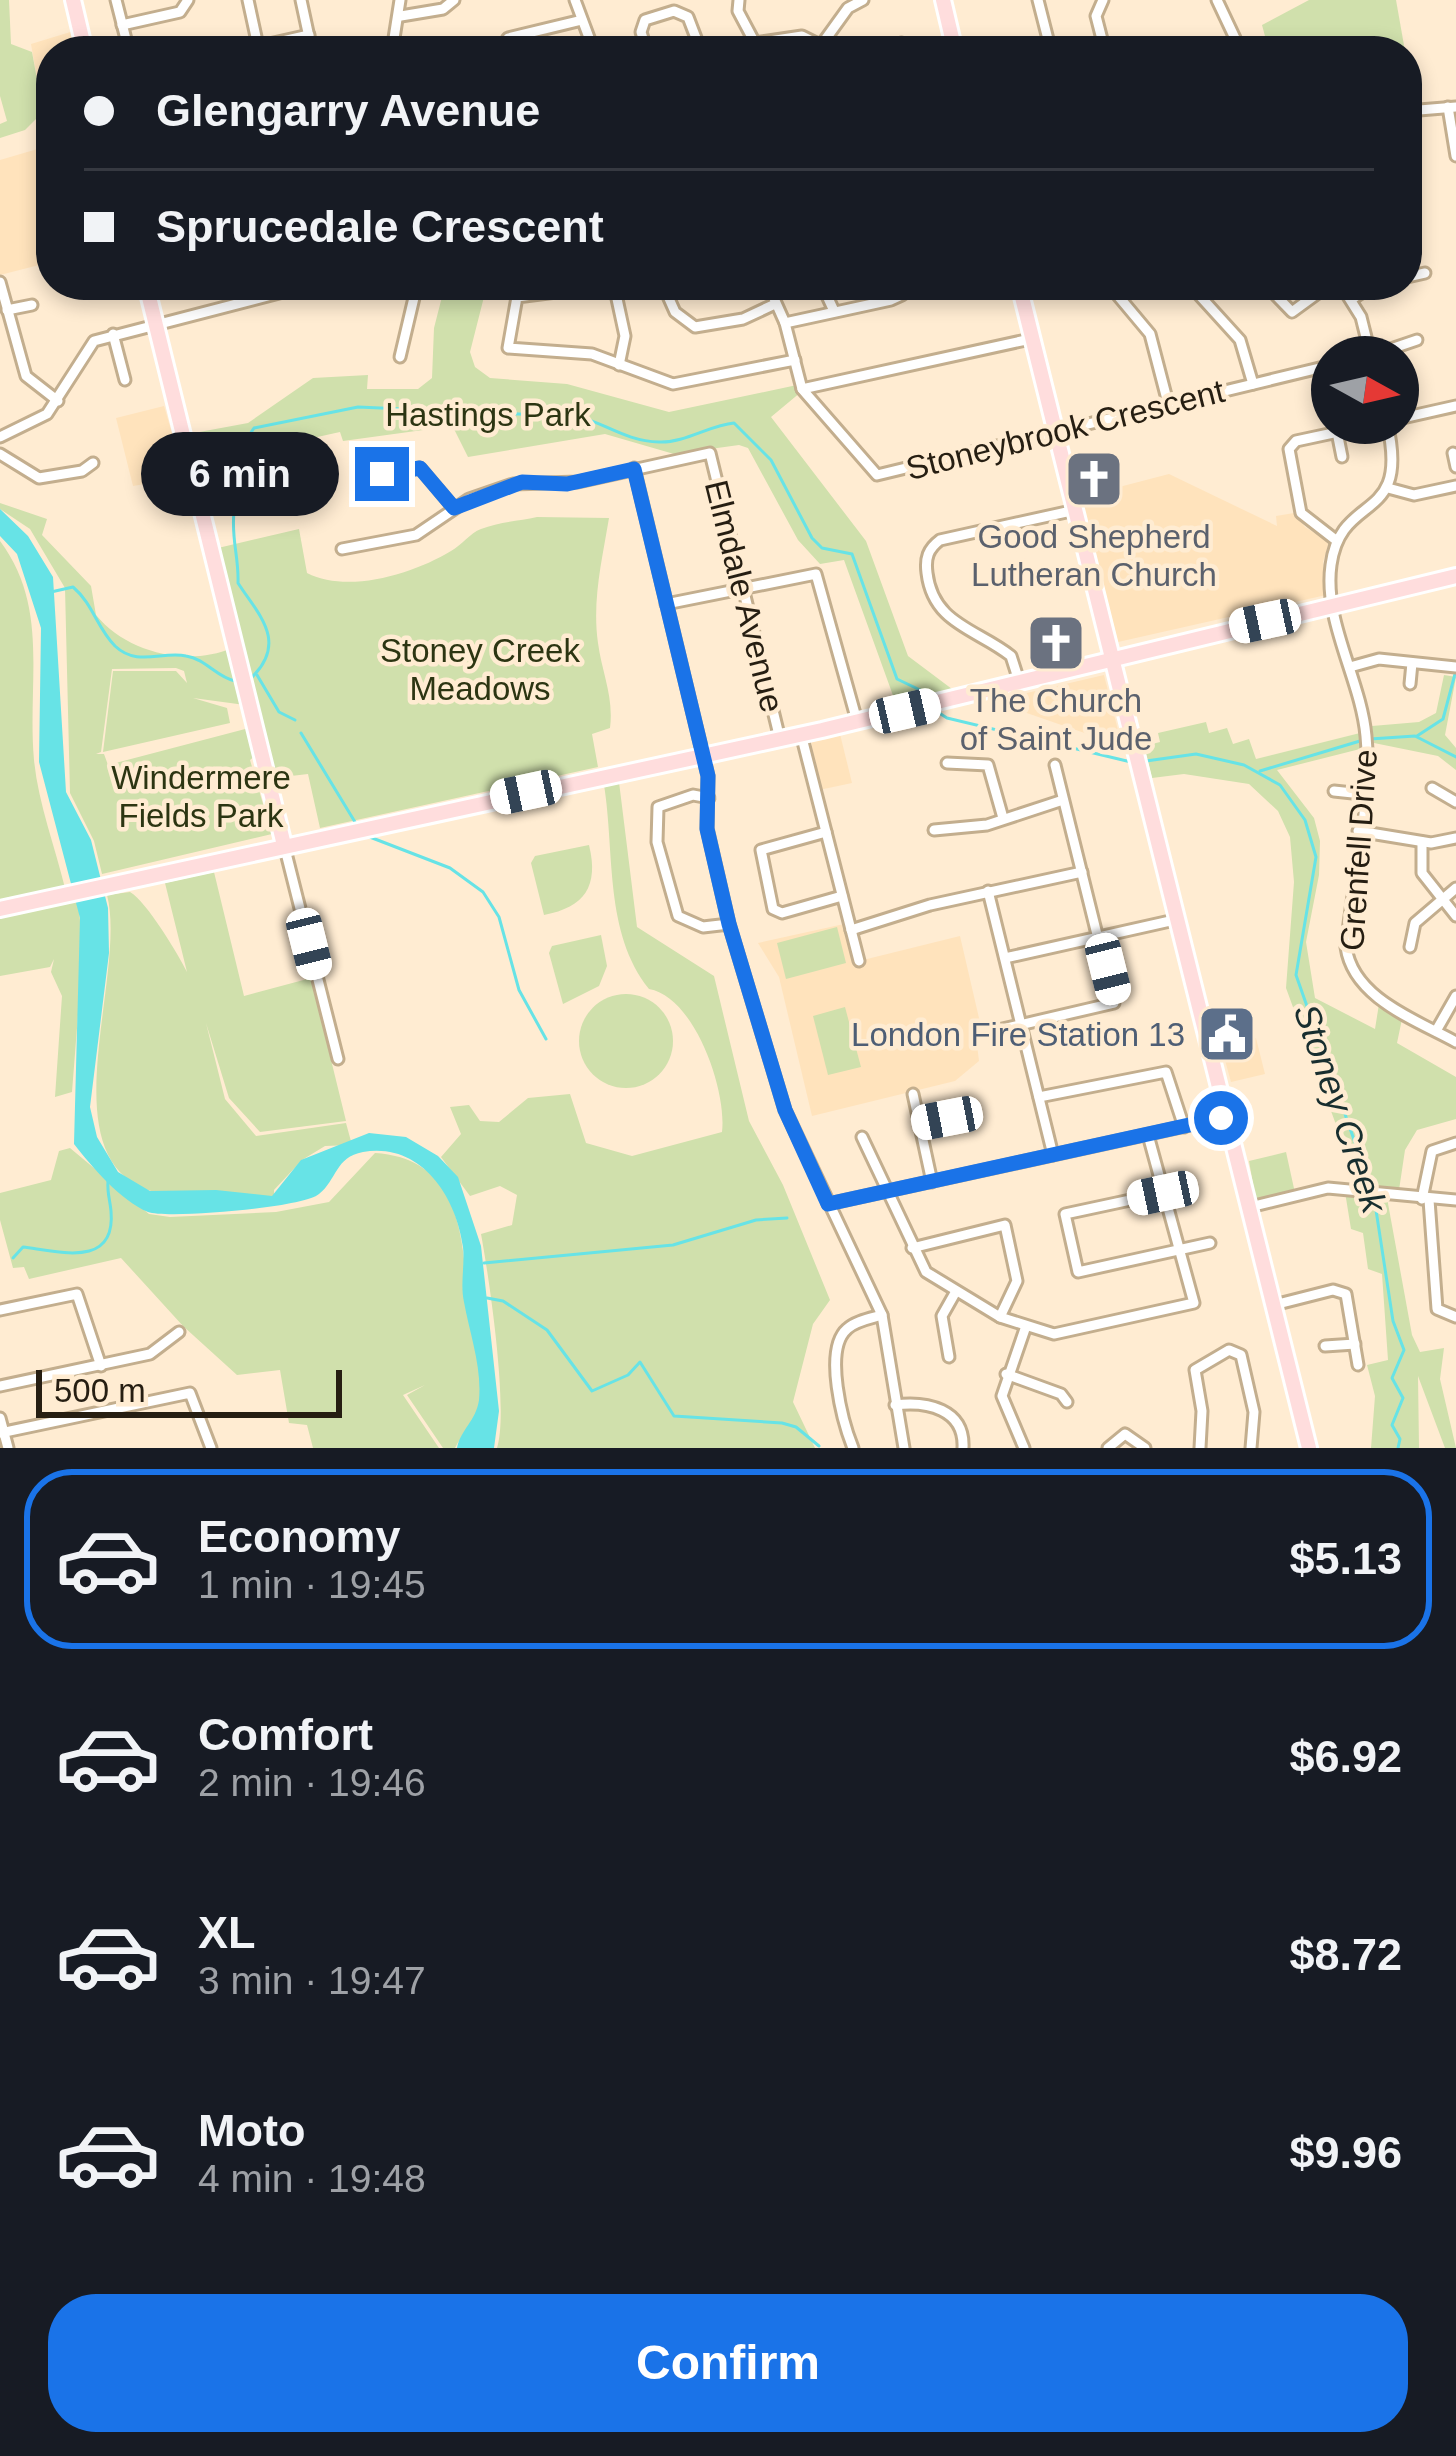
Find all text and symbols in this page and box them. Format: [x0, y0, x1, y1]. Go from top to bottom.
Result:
text: Glengarry Avenue [156, 85, 540, 136]
text: Sprucedale Crescent [156, 201, 604, 252]
north arrow [1311, 336, 1419, 444]
map controls [1311, 336, 1419, 444]
street label: Stoneybrook Crescent [902, 372, 1228, 487]
park label: Hastings Park [385, 396, 591, 433]
callout: 6 min [142, 432, 340, 516]
route end [355, 447, 409, 501]
church icon: Good Shepherd Lutheran Church [1063, 448, 1125, 510]
text: 6 min [189, 452, 291, 495]
street label: Elmdale Avenue [698, 476, 791, 716]
place label: Good Shepherd Lutheran Church [971, 518, 1217, 593]
car [1226, 596, 1304, 646]
church icon: The Church of Saint Jude [1025, 612, 1087, 674]
park label: Stoney Creek Meadows [380, 632, 580, 707]
place label: The Church of Saint Jude [960, 682, 1152, 757]
car [866, 685, 944, 737]
street label: Grenfell Drive [1333, 748, 1384, 952]
park label: Windermere Fields Park [111, 759, 291, 834]
car [487, 767, 565, 817]
car [283, 905, 335, 983]
car [1082, 930, 1134, 1008]
water label: Stoney Creek [1286, 998, 1396, 1220]
public building icon: London Fire Station 13 [1196, 1003, 1258, 1065]
place label: London Fire Station 13 [851, 1016, 1185, 1053]
route start [1194, 1091, 1248, 1145]
car [908, 1093, 986, 1143]
car [1124, 1168, 1202, 1218]
scale bar [36, 1364, 342, 1417]
text: 500 m [54, 1372, 146, 1409]
icon: car [54, 1505, 162, 1613]
text: Economy [198, 1511, 401, 1562]
text: $5.13 [1289, 1533, 1402, 1584]
text: 1 min · 19:45 [198, 1563, 426, 1606]
icon: car [54, 1703, 162, 1811]
text: Comfort [198, 1709, 373, 1760]
text: $6.92 [1289, 1731, 1402, 1782]
text: 2 min · 19:46 [198, 1761, 426, 1804]
icon: car [54, 1901, 162, 2009]
text: XL [198, 1907, 256, 1958]
text: $8.72 [1289, 1929, 1402, 1980]
text: 3 min · 19:47 [198, 1959, 426, 2002]
icon: car [54, 2099, 162, 2207]
text: Moto [198, 2105, 305, 2156]
text: $9.96 [1289, 2127, 1402, 2178]
text: 4 min · 19:48 [198, 2157, 426, 2200]
button: Confirm [48, 2294, 1408, 2432]

